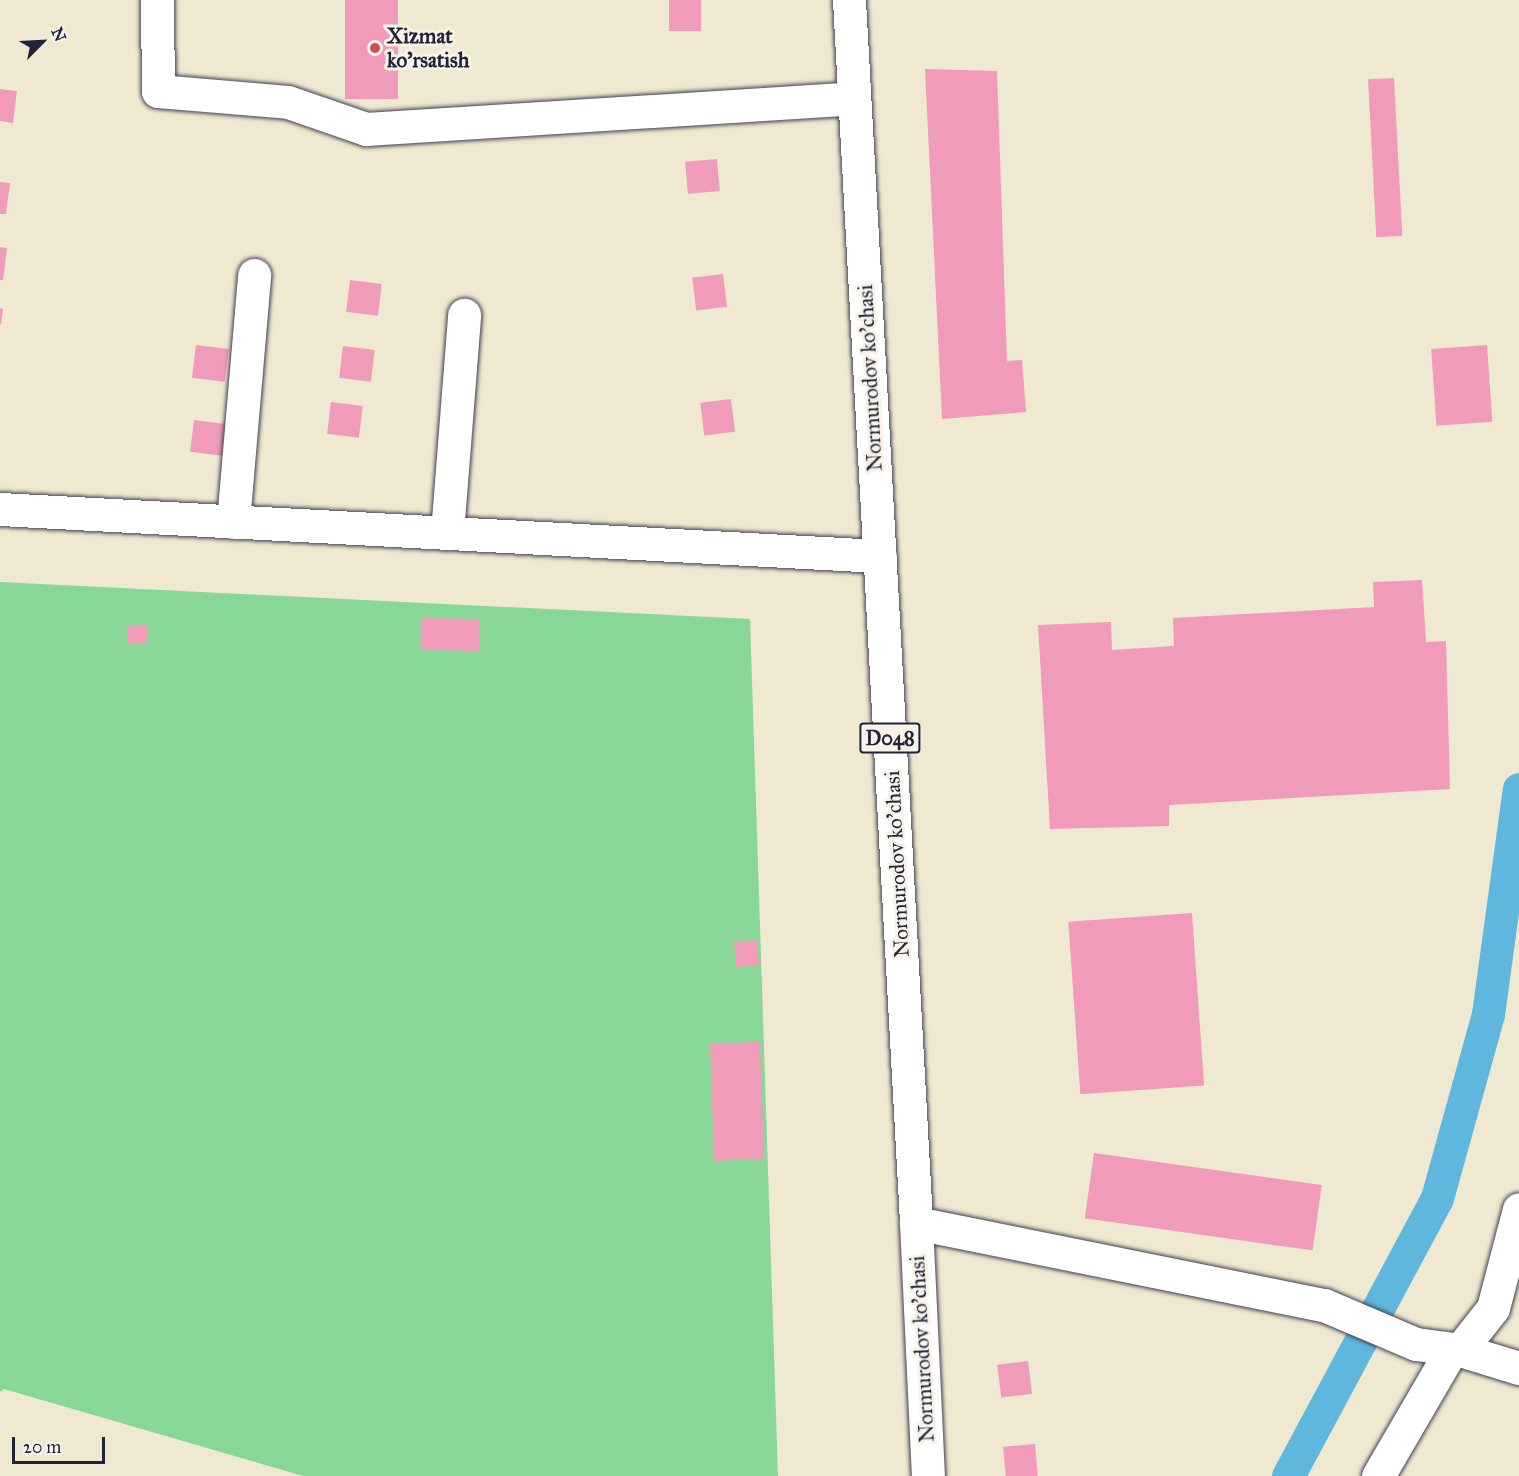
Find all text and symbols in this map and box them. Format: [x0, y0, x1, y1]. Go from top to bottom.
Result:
north arrow [12, 12, 72, 72]
place label: Xizmat ko'rsatish [387, 23, 469, 73]
text: N [47, 24, 70, 45]
marker: Xizmat ko'rsatish [368, 41, 382, 55]
street label: Normurodov ko'chasi [853, 284, 887, 472]
road number: D048 [858, 721, 922, 755]
street label: Normurodov ko'chasi [880, 770, 914, 958]
street label: Normurodov ko'chasi [905, 1255, 939, 1443]
scale bar [15, 1425, 108, 1463]
text: 20 m [23, 1436, 61, 1458]

